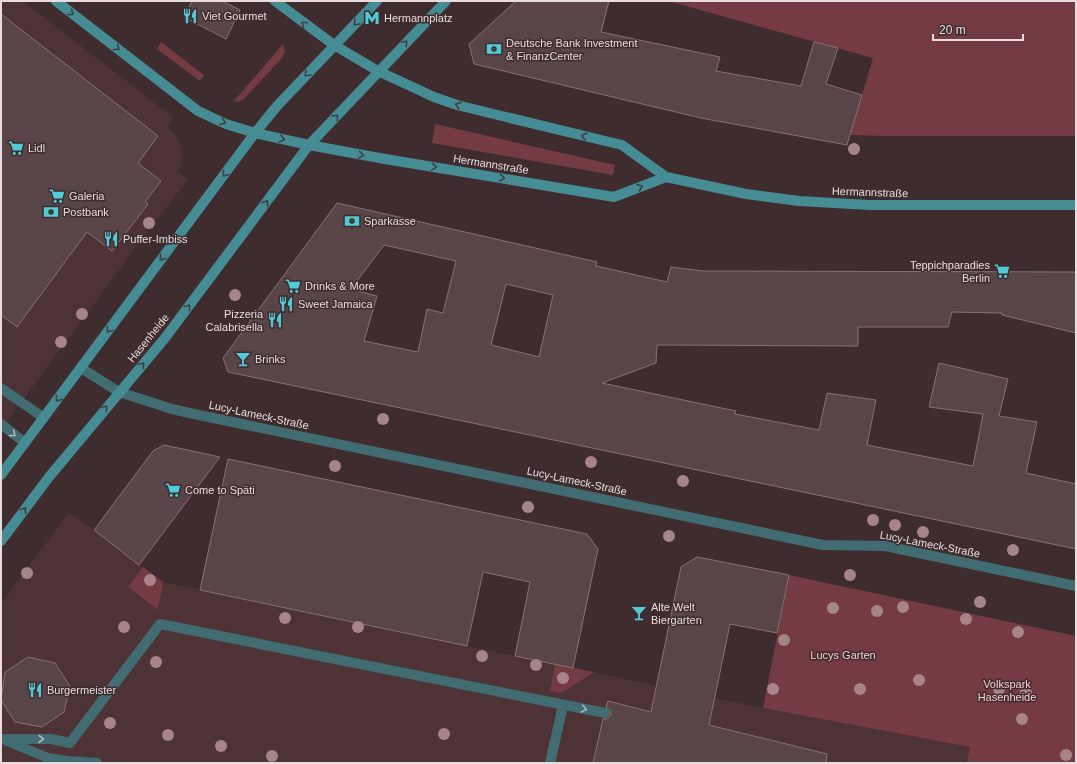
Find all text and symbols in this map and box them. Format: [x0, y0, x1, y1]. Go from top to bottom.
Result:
restaurant icon: Viet Gourmet [181, 7, 199, 25]
one-way arrow [67, 8, 74, 15]
metro station icon: Hermannplatz [363, 9, 381, 27]
place label: Viet Gourmet [202, 10, 267, 22]
place label: Hermannplatz [384, 12, 452, 24]
scale bar [933, 16, 1023, 42]
one-way arrow [353, 18, 361, 26]
one-way arrow [302, 21, 309, 28]
text: 20 m [939, 23, 966, 37]
place label: Deutsche Bank Investment & FinanzCenter [506, 37, 637, 62]
one-way arrow [400, 40, 408, 48]
bank icon: Deutsche Bank Investment & FinanzCenter [485, 40, 503, 58]
one-way arrow [113, 44, 120, 51]
one-way arrow [304, 69, 312, 77]
one-way arrow [455, 101, 462, 110]
one-way arrow [331, 114, 338, 121]
one-way arrow [220, 118, 227, 126]
one-way arrow [581, 133, 587, 141]
one-way arrow [279, 134, 285, 142]
supermarket icon: Lidl [7, 139, 25, 157]
place label: Lidl [28, 142, 45, 154]
one-way arrow [358, 150, 364, 159]
street label: Hermannstraße [452, 152, 530, 176]
one-way arrow [431, 162, 437, 171]
one-way arrow [222, 170, 229, 177]
one-way arrow [499, 173, 505, 182]
one-way arrow [637, 183, 644, 191]
street label: Hermannstraße [832, 185, 908, 199]
supermarket icon: Galeria [48, 187, 66, 205]
place label: Galeria [69, 190, 105, 202]
one-way arrow [262, 200, 269, 207]
bank icon: Postbank [42, 203, 60, 221]
place label: Postbank [63, 206, 109, 218]
bank icon: Sparkasse [343, 212, 361, 230]
place label: Sparkasse [364, 215, 416, 227]
restaurant icon: Puffer-Imbiss [102, 230, 120, 248]
place label: Puffer-Imbiss [123, 233, 188, 245]
one-way arrow [160, 254, 167, 261]
place label: Teppichparadies Berlin [910, 259, 990, 284]
supermarket icon: Teppichparadies Berlin [993, 262, 1011, 280]
supermarket icon: Drinks & More [284, 277, 302, 295]
place label: Drinks & More [305, 280, 375, 292]
restaurant icon: Sweet Jamaica [277, 295, 295, 313]
place label: Sweet Jamaica [298, 298, 373, 310]
one-way arrow [184, 304, 191, 311]
place label: Pizzeria Calabrisella [206, 308, 264, 333]
street label: Hasenheide [125, 311, 171, 365]
restaurant icon: Pizzeria Calabrisella [266, 311, 284, 329]
one-way arrow [107, 326, 114, 333]
bar icon: Brinks [234, 350, 252, 368]
place label: Brinks [255, 353, 286, 365]
one-way arrow [138, 362, 145, 369]
one-way arrow [56, 395, 63, 402]
street label: Lucy-Lameck-Straße [208, 399, 310, 431]
one-way arrow [101, 406, 108, 413]
one-way arrow [9, 429, 16, 436]
street label: Lucy-Lameck-Straße [526, 465, 628, 497]
supermarket icon: Come to Späti [164, 481, 182, 499]
place label: Come to Späti [185, 484, 255, 496]
one-way arrow [20, 507, 27, 514]
street label: Lucy-Lameck-Straße [879, 528, 981, 560]
place label: Alte Welt Biergarten [651, 601, 702, 626]
bar icon: Alte Welt Biergarten [630, 604, 648, 622]
park label: Lucys Garten [810, 649, 876, 661]
park label: Volkspark Hasenheide [978, 678, 1036, 703]
restaurant icon: Burgermeister [26, 681, 44, 699]
place label: Burgermeister [47, 684, 116, 696]
one-way arrow [581, 704, 587, 713]
one-way arrow [38, 735, 44, 743]

